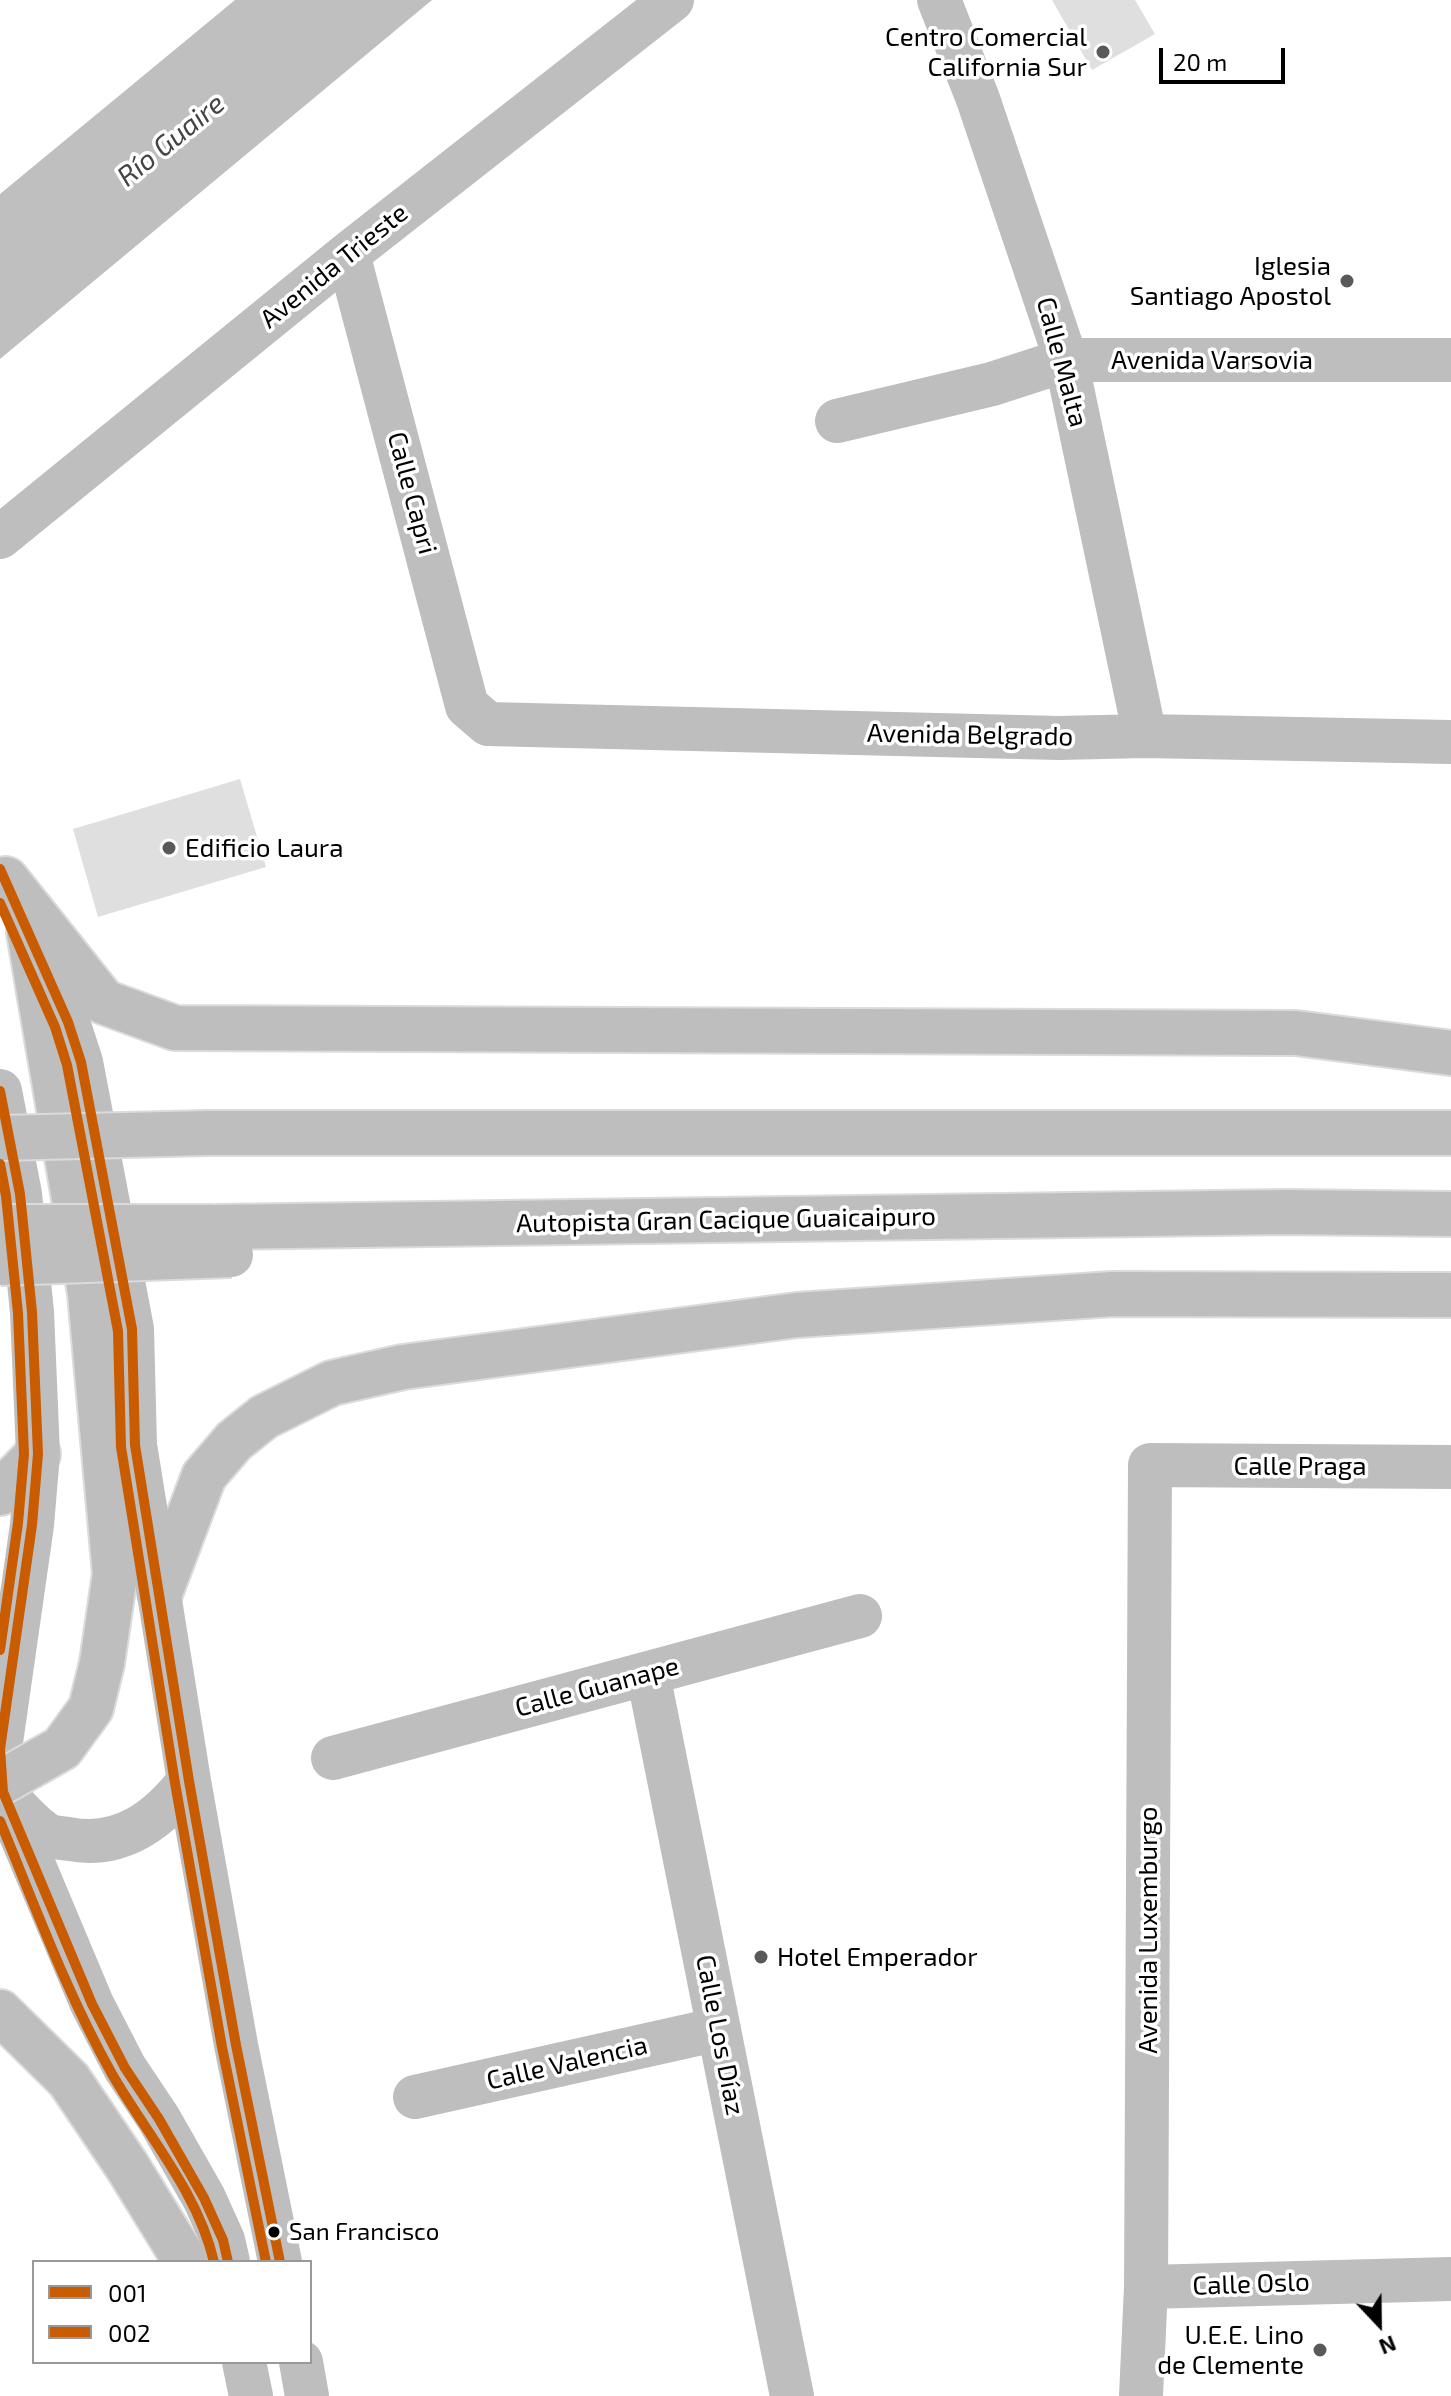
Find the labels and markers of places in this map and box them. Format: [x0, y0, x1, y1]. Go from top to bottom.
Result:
place label: Centro Comercial California Sur [885, 21, 1087, 82]
marker: Centro Comercial California Sur [1094, 43, 1112, 61]
place label: Iglesia Santiago Apostol [1130, 250, 1331, 312]
marker: Iglesia Santiago Apostol [1338, 272, 1356, 290]
place label: Edificio Laura [185, 832, 344, 864]
marker: Edificio Laura [160, 839, 178, 857]
place label: Hotel Emperador [777, 1941, 978, 1973]
marker: Hotel Emperador [752, 1948, 770, 1966]
place label: San Francisco [289, 2218, 439, 2246]
marker: San Francisco [266, 2224, 282, 2240]
place label: U.E.E. Lino de Clemente [1157, 2319, 1304, 2380]
marker: U.E.E. Lino de Clemente [1311, 2341, 1329, 2359]

